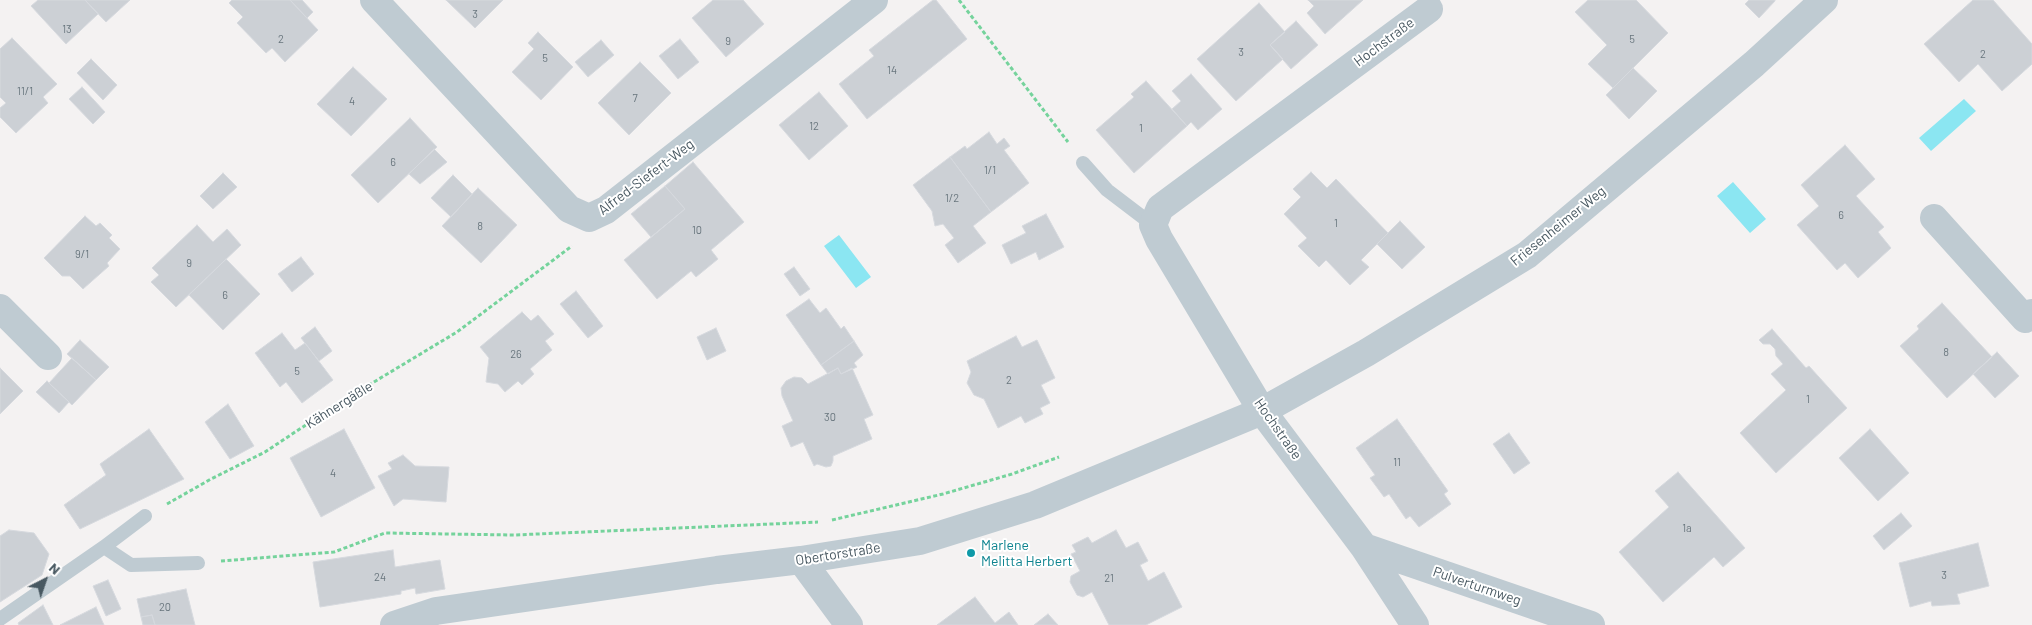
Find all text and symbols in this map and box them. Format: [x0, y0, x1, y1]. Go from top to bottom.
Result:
house number: 3 [472, 7, 478, 21]
street label: Hochstraße [1351, 14, 1417, 70]
house number: 13 [62, 22, 72, 36]
house number: 2 [278, 32, 284, 46]
house number: 5 [1629, 32, 1635, 46]
house number: 9 [725, 34, 731, 48]
house number: 3 [1238, 45, 1244, 59]
house number: 2 [1980, 47, 1986, 61]
house number: 5 [542, 51, 548, 65]
house number: 14 [887, 63, 897, 77]
house number: 11/1 [17, 84, 33, 98]
house number: 7 [632, 91, 638, 105]
house number: 4 [349, 94, 355, 108]
house number: 12 [809, 119, 819, 133]
house number: 1 [1139, 121, 1143, 135]
street label: Alfred-Siefert-Weg [595, 136, 697, 218]
house number: 6 [390, 155, 396, 169]
house number: 1/1 [984, 163, 996, 177]
street label: Friesenheimer Weg [1507, 183, 1609, 269]
house number: 1/2 [945, 191, 959, 205]
house number: 6 [1838, 208, 1844, 222]
house number: 1 [1334, 216, 1338, 230]
house number: 8 [477, 219, 483, 233]
house number: 10 [692, 223, 702, 237]
house number: 9/1 [75, 247, 89, 261]
house number: 9 [186, 256, 192, 270]
house number: 6 [222, 288, 228, 302]
house number: 8 [1943, 345, 1949, 359]
house number: 26 [510, 347, 522, 361]
house number: 5 [294, 364, 300, 378]
house number: 2 [1006, 373, 1012, 387]
street label: Kähnergäßle [302, 378, 376, 432]
house number: 1 [1806, 392, 1810, 406]
street label: Hochstraße [1251, 395, 1305, 463]
house number: 30 [824, 410, 836, 424]
house number: 11 [1393, 455, 1401, 469]
house number: 4 [330, 466, 336, 480]
house number: 1a [1682, 521, 1692, 535]
place label: Marlene Melitta Herbert [981, 537, 1073, 570]
street label: Obertorstraße [794, 539, 882, 569]
marker: Marlene Melitta Herbert [965, 547, 977, 559]
north arrow [20, 555, 70, 605]
text: N [46, 559, 64, 578]
street label: Pulverturmweg [1431, 563, 1523, 609]
house number: 3 [1941, 568, 1947, 582]
house number: 24 [374, 570, 386, 584]
house number: 21 [1104, 571, 1114, 585]
house number: 20 [159, 600, 171, 614]

